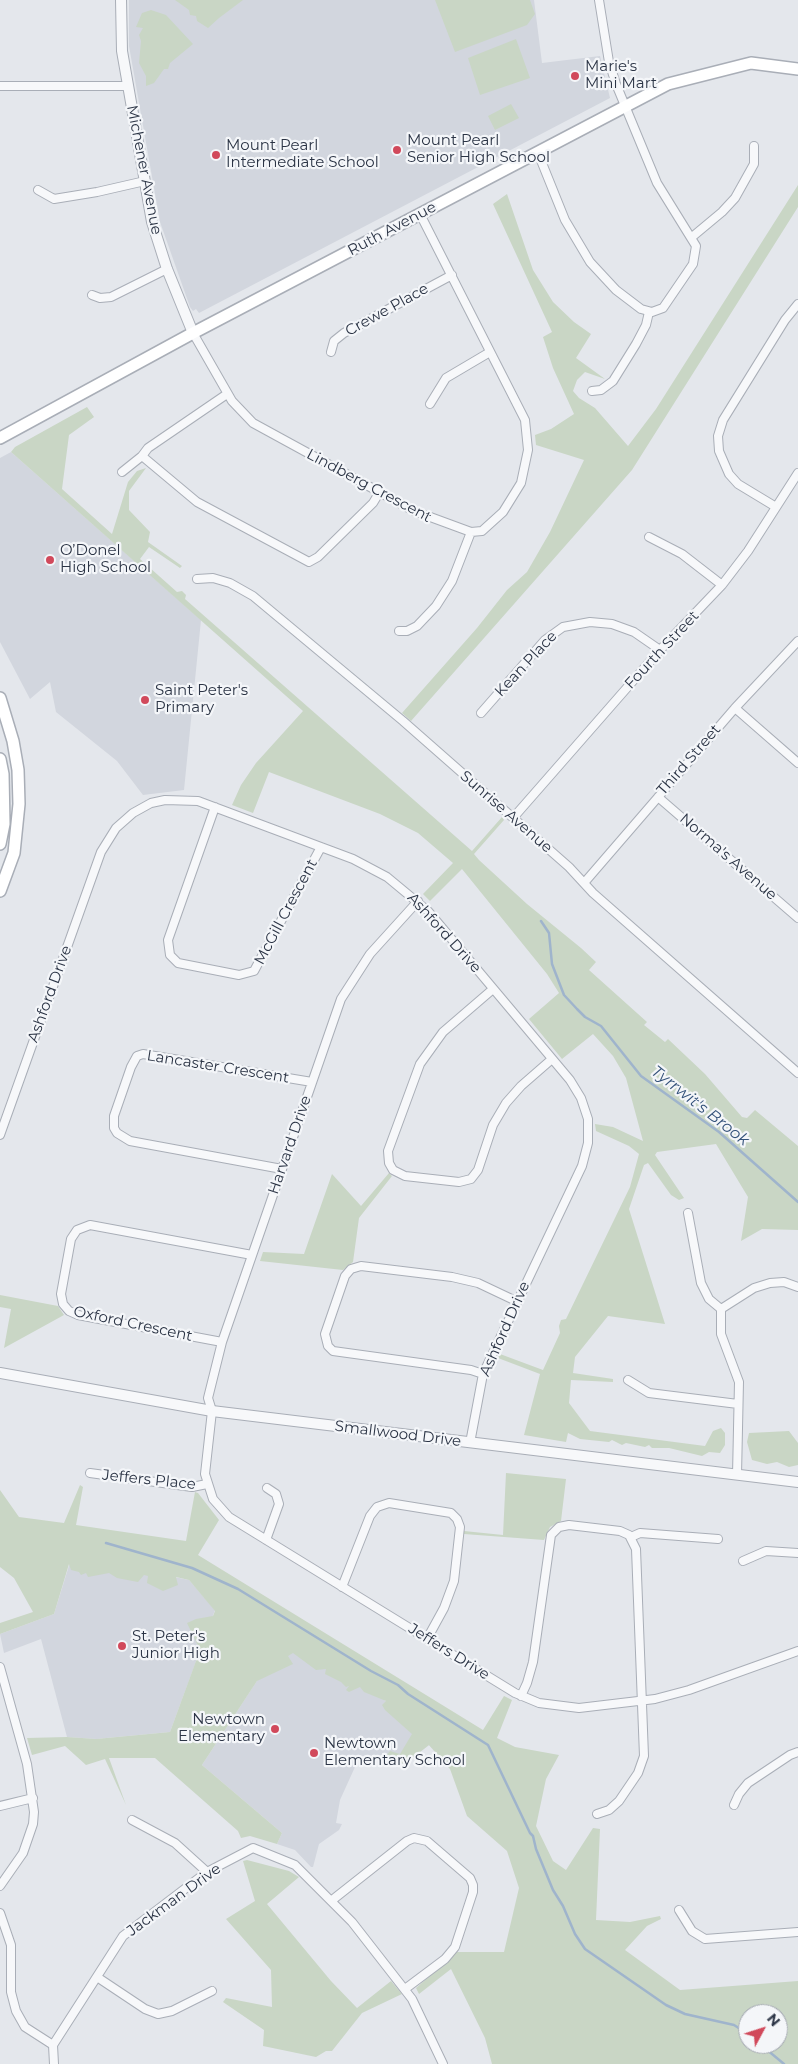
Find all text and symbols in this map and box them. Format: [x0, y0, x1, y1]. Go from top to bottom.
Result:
place label: Marie's Mini Mart [585, 58, 657, 93]
marker: Marie's Mini Mart [569, 70, 581, 82]
street label: Michener Avenue [123, 104, 165, 236]
place label: Mount Pearl Senior High School [407, 132, 550, 167]
place label: Mount Pearl Intermediate School [226, 137, 379, 172]
marker: Mount Pearl Senior High School [391, 144, 403, 156]
marker: Mount Pearl Intermediate School [210, 149, 222, 161]
street label: Ruth Avenue [345, 198, 439, 260]
street label: Crewe Place [342, 280, 432, 340]
street label: Lindberg Crescent [303, 445, 435, 527]
place label: O’Donel High School [60, 542, 151, 577]
marker: O’Donel High School [44, 554, 56, 566]
street label: Fourth Street [621, 607, 703, 693]
street label: Kean Place [491, 627, 561, 701]
place label: Saint Peter's Primary [155, 682, 248, 717]
marker: Saint Peter's Primary [139, 694, 151, 706]
street label: Third Street [653, 721, 725, 799]
street label: Sunrise Avenue [456, 767, 556, 857]
street label: Norma's Avenue [676, 810, 780, 904]
street label: McGill Crescent [251, 856, 321, 968]
street label: Ashford Drive [403, 889, 485, 977]
street label: Ashford Drive [24, 943, 76, 1045]
street label: Lancaster Crescent [146, 1047, 290, 1087]
water label: Tyrrwit's Brook [647, 1062, 753, 1150]
street label: Harvard Drive [265, 1093, 315, 1197]
street label: Ashford Drive [476, 1279, 534, 1379]
street label: Oxford Crescent [72, 1303, 194, 1345]
street label: Smallwood Drive [334, 1417, 462, 1451]
street label: Jeffers Place [101, 1466, 197, 1494]
street label: Jeffers Drive [405, 1620, 493, 1684]
place label: St. Peter's Junior High [132, 1628, 220, 1663]
marker: St. Peter's Junior High [116, 1640, 128, 1652]
place label: Newtown Elementary [178, 1711, 265, 1746]
marker: Newtown Elementary [269, 1723, 281, 1735]
place label: Newtown Elementary School [324, 1735, 465, 1770]
marker: Newtown Elementary School [308, 1747, 320, 1759]
street label: Jackman Drive [124, 1860, 224, 1940]
north arrow [738, 2004, 788, 2054]
text: N [763, 2010, 784, 2030]

